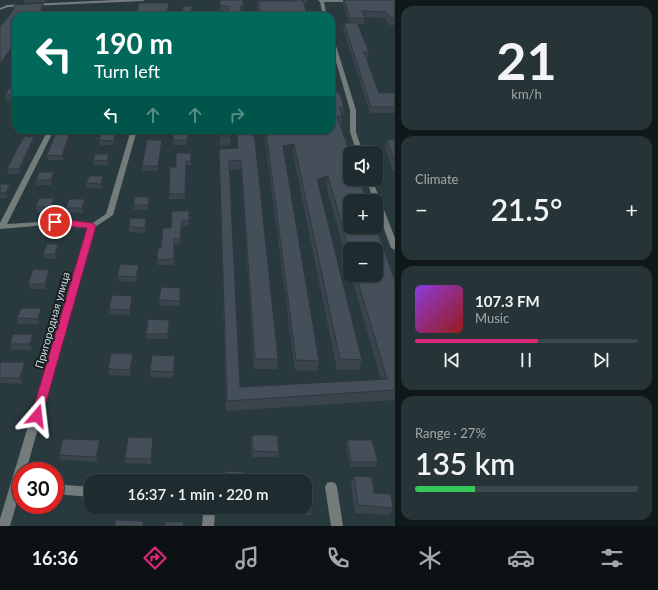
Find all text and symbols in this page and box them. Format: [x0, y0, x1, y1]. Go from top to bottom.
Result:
text: 190 m [94, 26, 173, 60]
icon: left [28, 28, 80, 80]
text: 21 [496, 29, 557, 91]
text: Turn left [94, 60, 160, 82]
text: km/h [511, 86, 542, 102]
icon: left [100, 104, 122, 126]
icon: ahead [142, 104, 164, 126]
icon: ahead [184, 104, 206, 126]
icon: right [226, 104, 248, 126]
map controls [343, 146, 383, 282]
button: sound [343, 146, 383, 186]
text: Climate [415, 171, 458, 187]
text: 21.5° [491, 191, 562, 227]
button: + [343, 194, 383, 234]
text: − [415, 196, 428, 223]
text: + [625, 196, 638, 223]
pin [38, 205, 72, 239]
icon: arrive [44, 211, 66, 233]
button: − [343, 242, 383, 282]
street label: Пригородная улица [32, 270, 72, 370]
text: 107.3 FM [475, 292, 540, 310]
text: Music [475, 310, 509, 326]
icon: previous [441, 349, 463, 371]
icon: pause [515, 349, 537, 371]
icon: next [590, 349, 612, 371]
position arrow [16, 395, 58, 437]
text: Range · 27% [415, 425, 486, 441]
text: 135 km [415, 445, 515, 481]
speed limit sign: 30 [12, 462, 64, 514]
text: 16:37 · 1 min · 220 m [128, 485, 268, 503]
icon: directions [141, 544, 169, 572]
icon: music [233, 544, 261, 572]
icon: phone [324, 544, 352, 572]
icon: climate [416, 544, 444, 572]
icon: car [507, 544, 535, 572]
icon: filters [598, 544, 626, 572]
text: 16:36 [32, 547, 78, 569]

